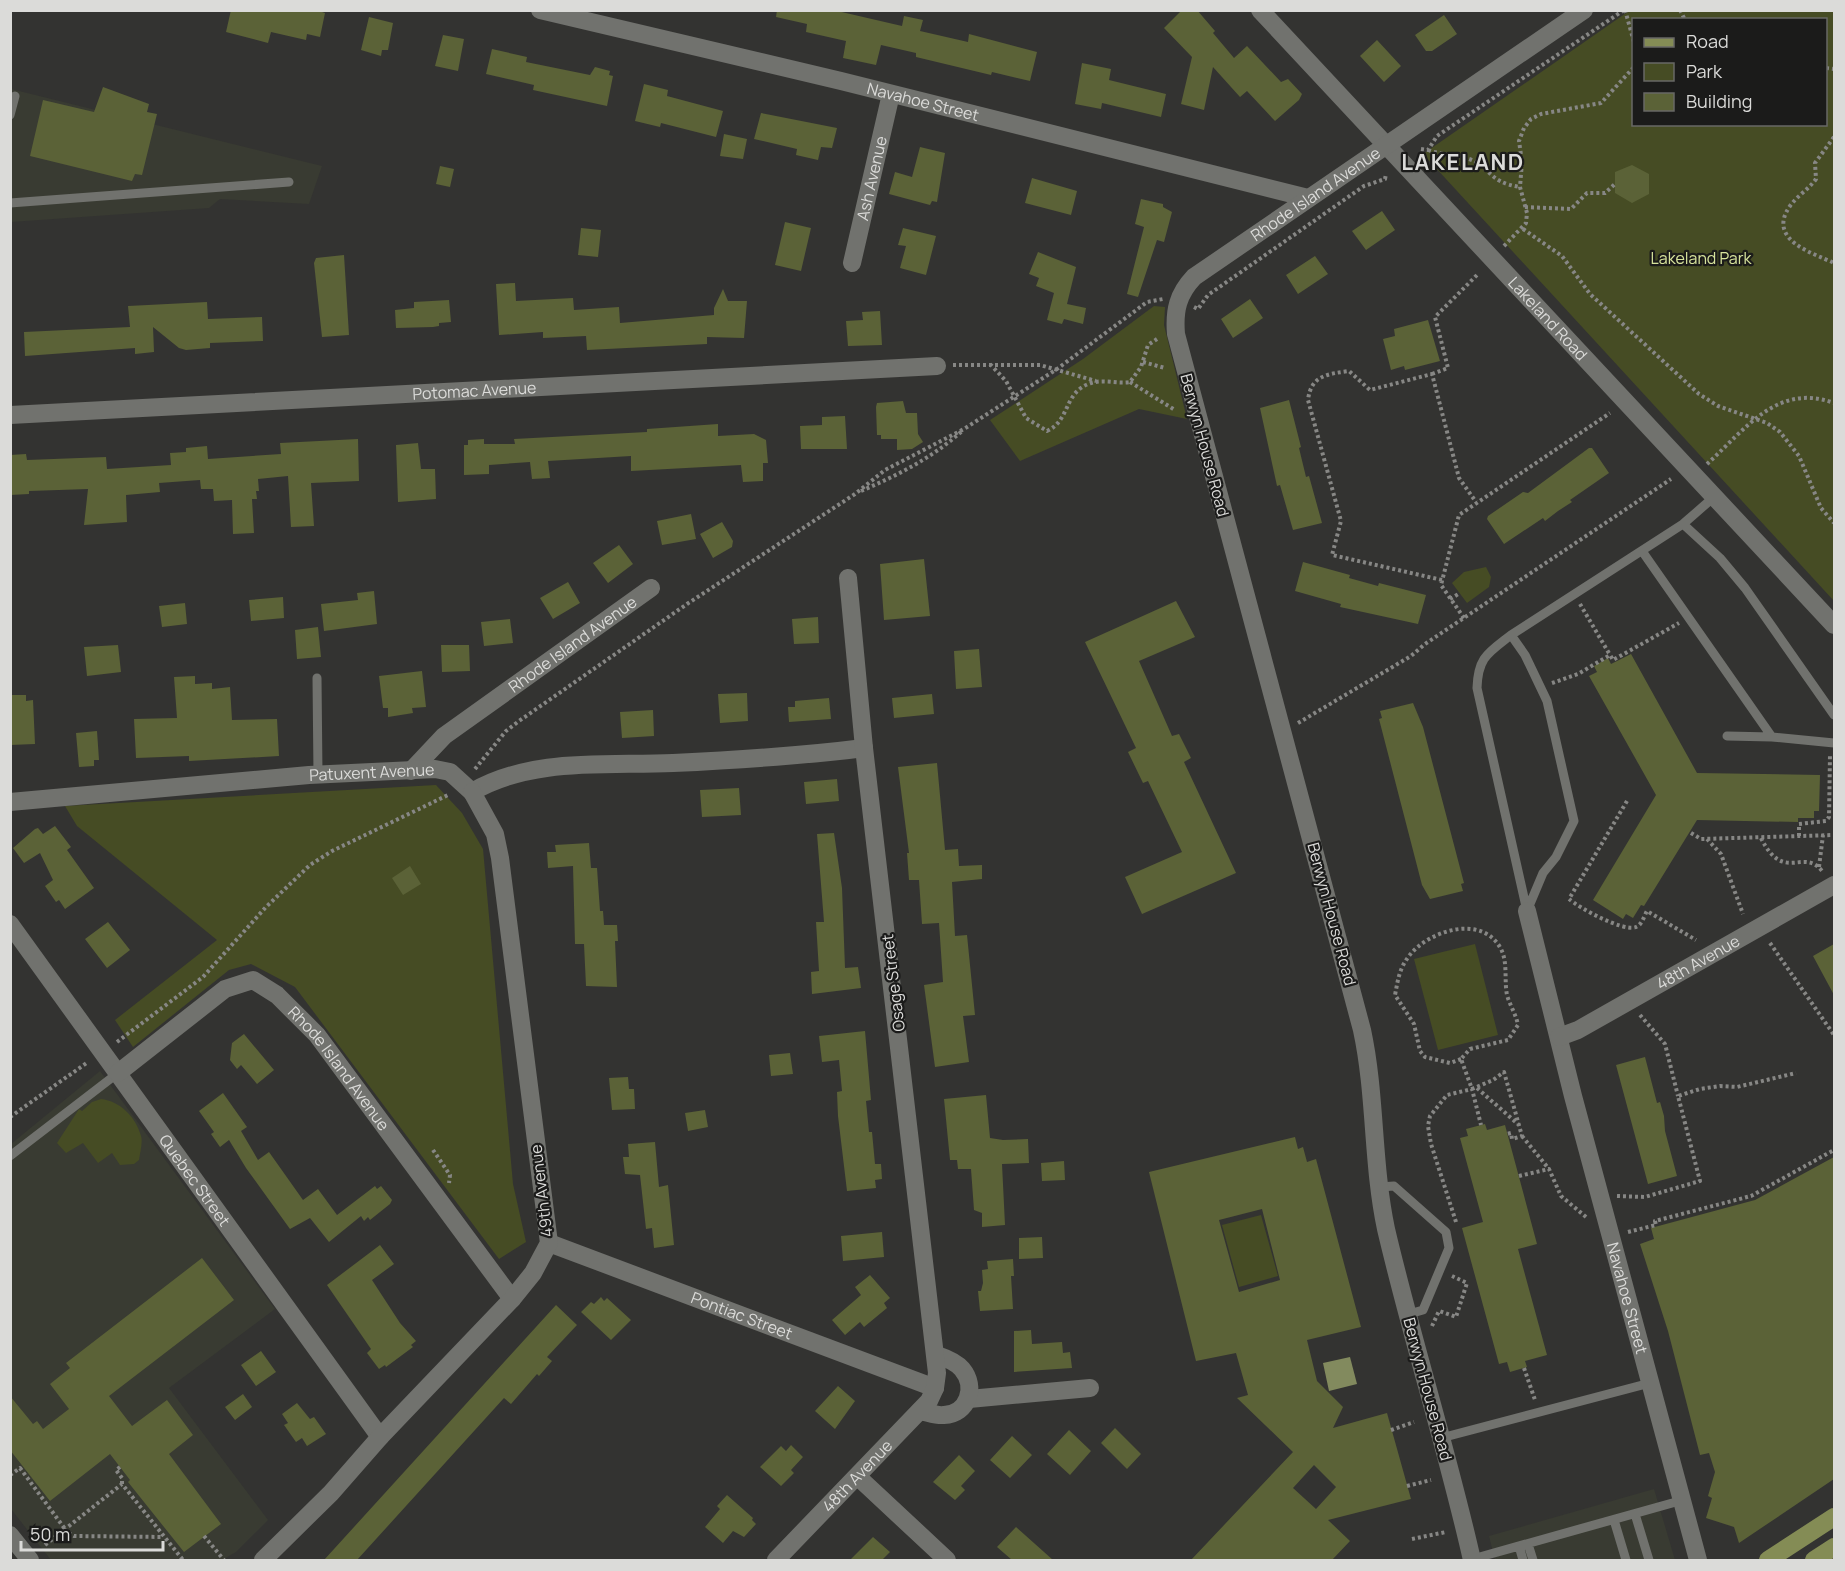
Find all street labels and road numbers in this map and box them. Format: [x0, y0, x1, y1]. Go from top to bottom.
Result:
street label: Navahoe Street [865, 77, 981, 126]
street label: Ash Avenue [851, 134, 892, 223]
street label: Rhode Island Avenue [1246, 142, 1385, 246]
street label: Lakeland Road [1503, 272, 1592, 365]
street label: Berwyn House Road [1175, 371, 1235, 519]
street label: Potomac Avenue [412, 376, 537, 405]
street label: Rhode Island Avenue [504, 591, 641, 698]
street label: Patuxent Avenue [309, 758, 435, 786]
street label: Berwyn House Road [1302, 840, 1362, 988]
street label: 48th Avenue [1652, 930, 1744, 995]
street label: Osage Street [876, 933, 910, 1033]
street label: Rhode Island Avenue [283, 1001, 395, 1135]
street label: Quebec Street [154, 1130, 235, 1231]
street label: 49th Avenue [524, 1143, 558, 1239]
street label: Navahoe Street [1602, 1240, 1653, 1356]
street label: Pontiac Street [688, 1286, 796, 1345]
street label: Berwyn House Road [1398, 1315, 1458, 1463]
street label: 48th Avenue [817, 1435, 897, 1517]

